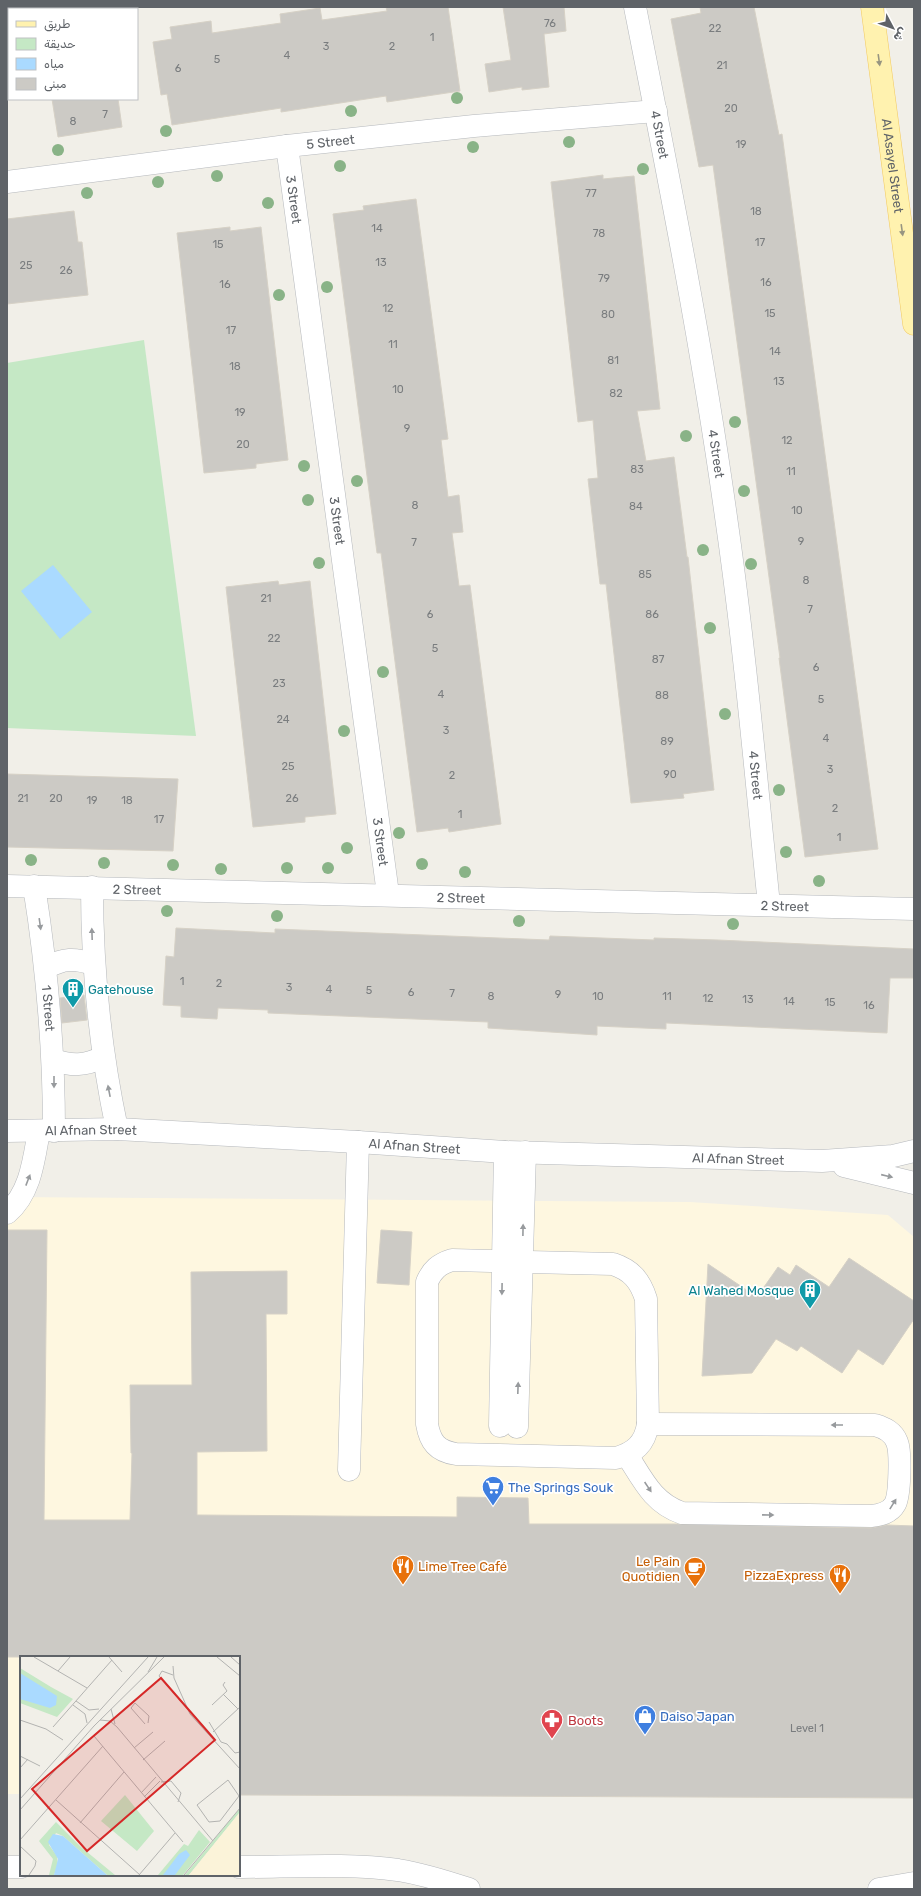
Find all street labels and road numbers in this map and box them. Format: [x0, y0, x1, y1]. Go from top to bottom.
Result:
street label: 4 Street [648, 109, 672, 160]
street label: Al Asayel Street [879, 117, 906, 214]
street label: 5 Street [306, 132, 355, 152]
street label: 3 Street [283, 174, 304, 225]
street label: 4 Street [705, 428, 727, 479]
street label: 3 Street [326, 496, 348, 546]
street label: 4 Street [746, 750, 765, 800]
street label: 3 Street [370, 817, 391, 867]
street label: 2 Street [113, 882, 161, 898]
street label: 2 Street [436, 890, 485, 906]
street label: 2 Street [760, 898, 809, 914]
street label: 1 Street [39, 984, 58, 1032]
street label: Al Afnan Street [45, 1122, 137, 1138]
street label: Al Afnan Street [368, 1136, 461, 1157]
street label: Al Afnan Street [692, 1150, 784, 1168]

